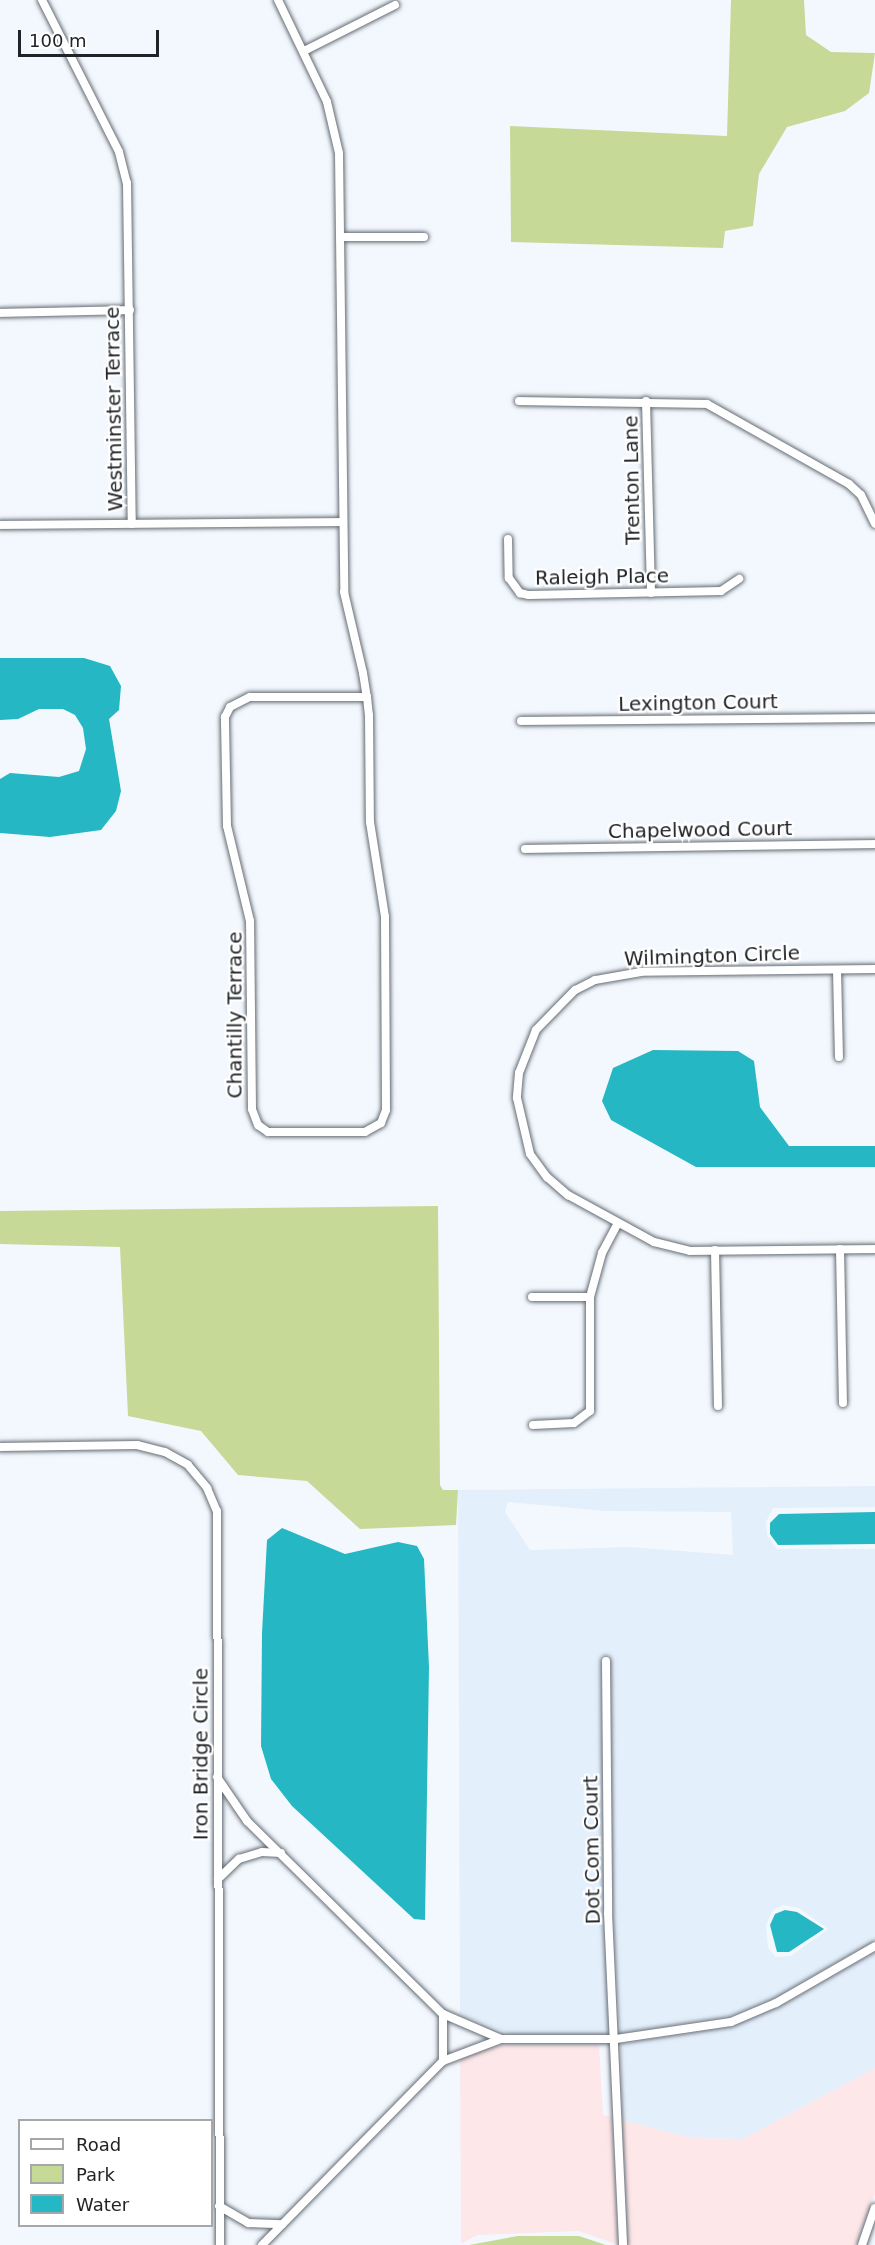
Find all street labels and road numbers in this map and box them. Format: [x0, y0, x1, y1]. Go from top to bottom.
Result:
street label: Westminster Terrace [100, 306, 128, 512]
street label: Trenton Lane [619, 415, 645, 545]
street label: Raleigh Place [535, 564, 669, 590]
street label: Lexington Court [618, 690, 778, 716]
street label: Chapelwood Court [608, 816, 792, 844]
street label: Chantilly Terrace [223, 931, 247, 1099]
street label: Wilmington Circle [624, 941, 800, 971]
street label: Iron Bridge Circle [189, 1668, 213, 1840]
street label: Dot Com Court [579, 1775, 605, 1925]

